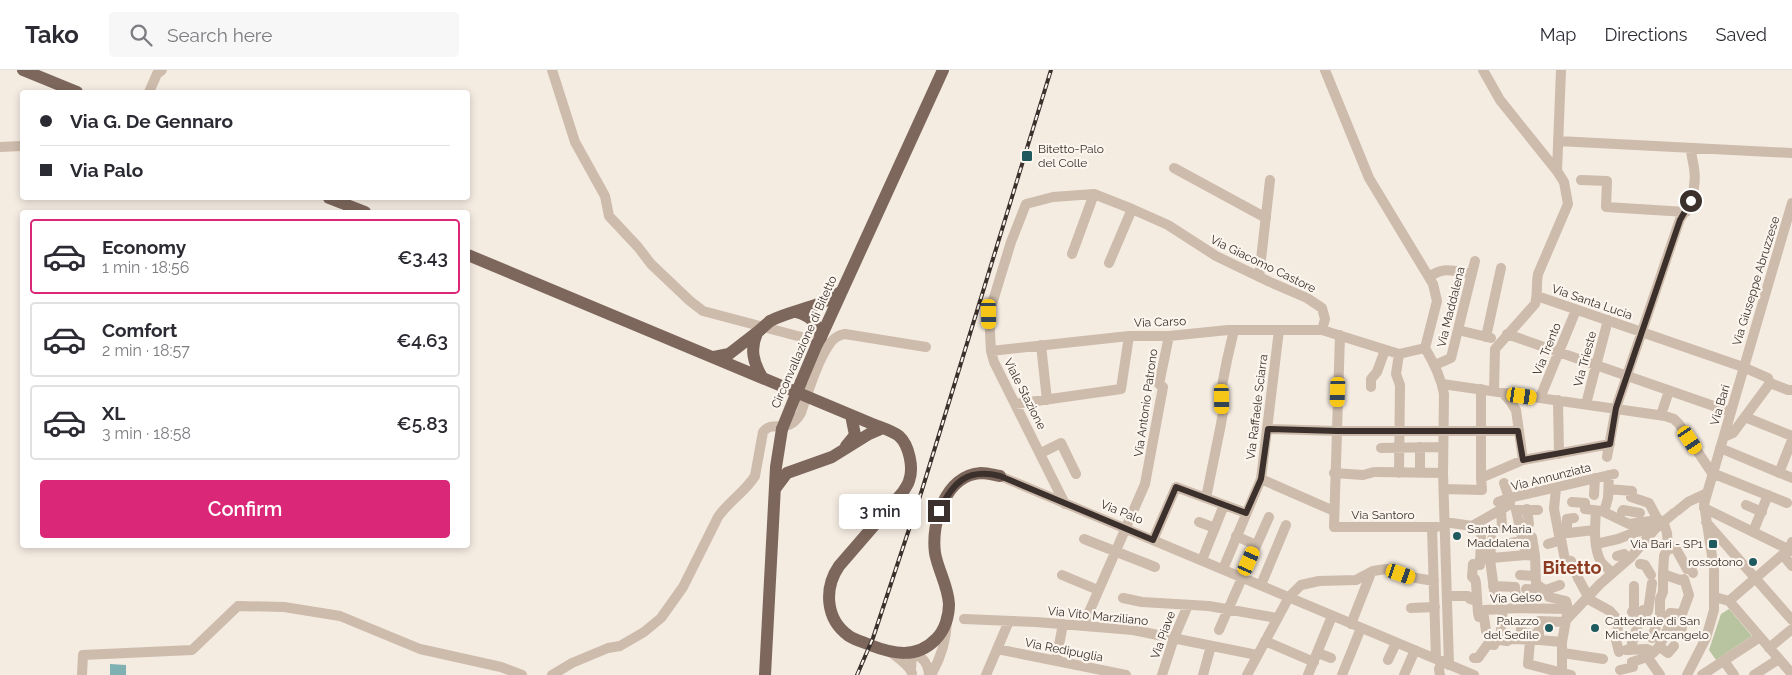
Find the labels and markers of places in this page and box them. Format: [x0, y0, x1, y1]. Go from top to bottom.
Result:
place label: Bitetto-Palo del Colle [1038, 142, 1104, 170]
marker: Bitetto-Palo del Colle [1020, 149, 1034, 163]
place label: Santa Maria Maddalena [1467, 522, 1532, 550]
marker: Santa Maria Maddalena [1451, 530, 1463, 542]
place label: Via Bari - SP1 [1630, 537, 1703, 551]
marker: Via Bari - SP1 [1707, 538, 1719, 550]
place label: rossotono [1688, 555, 1743, 569]
marker: rossotono [1747, 556, 1759, 568]
place label: Palazzo del Sedile [1484, 614, 1539, 642]
place label: Cattedrale di San Michele Arcangelo [1605, 614, 1709, 642]
marker: Palazzo del Sedile [1543, 622, 1555, 634]
marker: Cattedrale di San Michele Arcangelo [1589, 622, 1601, 634]

